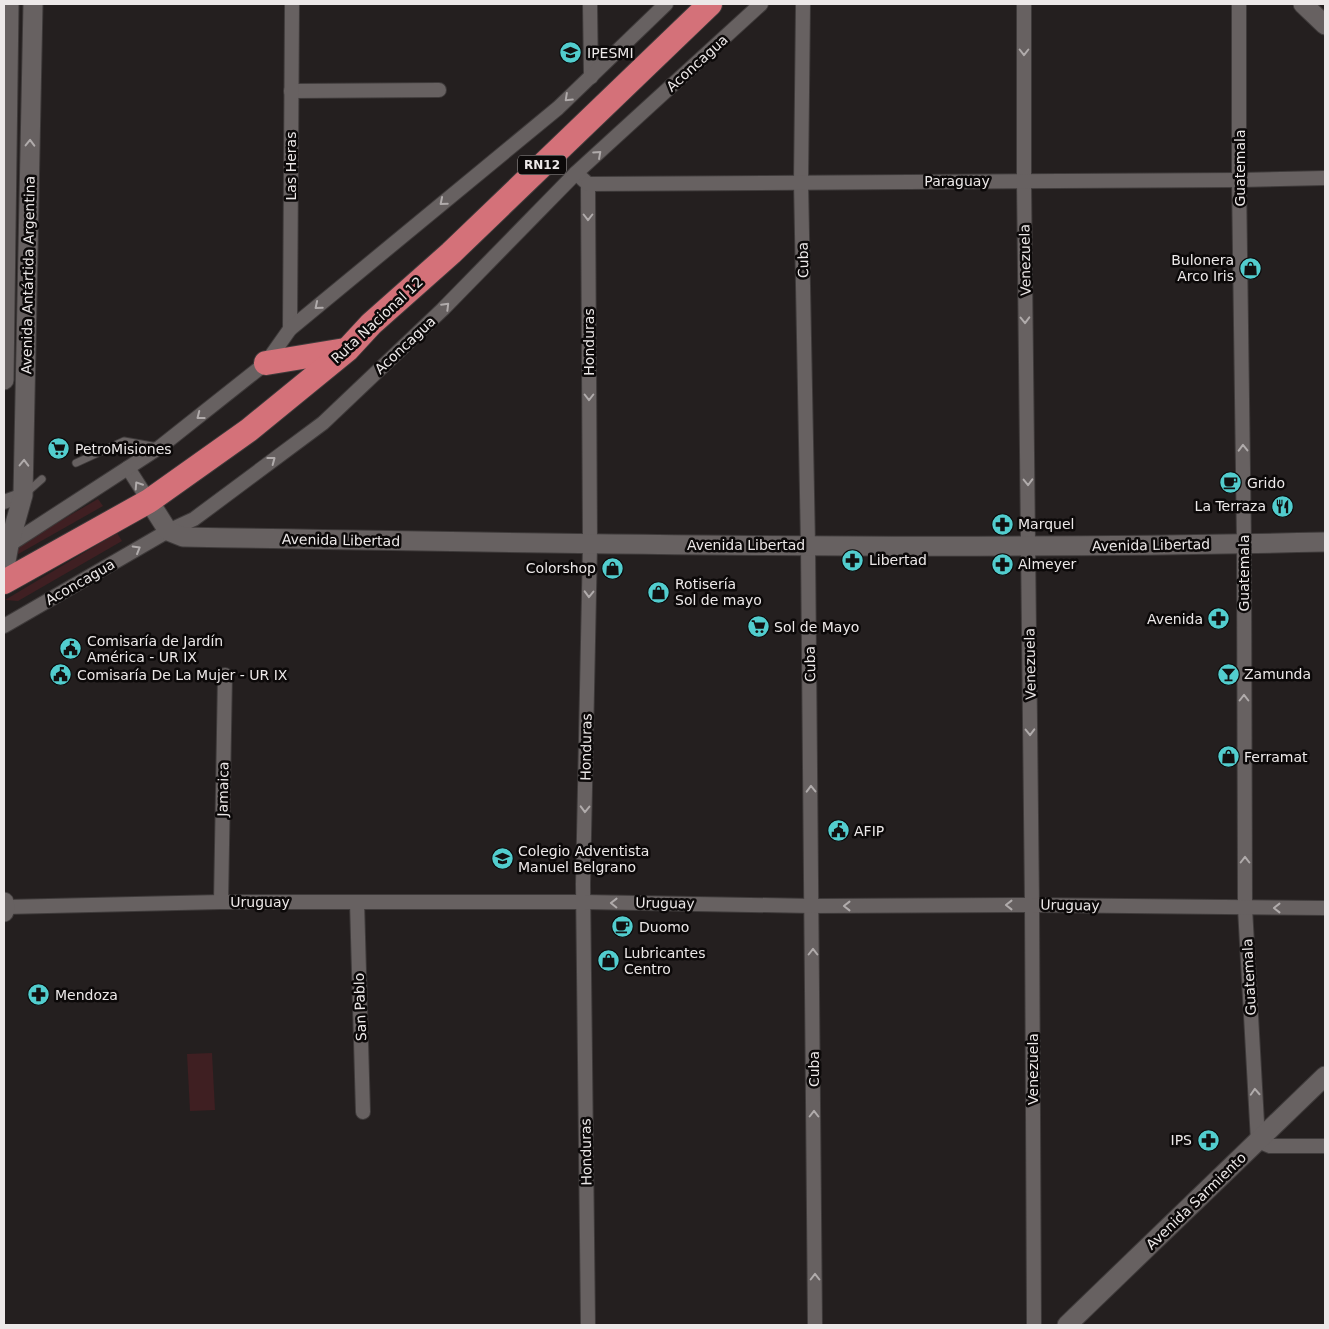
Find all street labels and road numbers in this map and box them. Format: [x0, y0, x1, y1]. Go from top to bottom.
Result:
street label: Aconcagua [663, 31, 731, 95]
street label: Guatemala [1232, 129, 1248, 207]
street label: Las Heras [283, 132, 299, 200]
road number: RN12 [518, 156, 566, 174]
street label: Paraguay [924, 173, 990, 189]
street label: Avenida Antártida Argentina [18, 176, 38, 374]
street label: Venezuela [1016, 224, 1034, 296]
street label: Cuba [795, 242, 811, 278]
street label: Ruta Nacional 12 [328, 273, 426, 367]
street label: Honduras [581, 308, 597, 376]
street label: Aconcagua [371, 313, 439, 377]
street label: Avenida Libertad [282, 531, 400, 549]
street label: Guatemala [1236, 534, 1252, 612]
street label: Avenida Libertad [1092, 536, 1210, 554]
street label: Avenida Libertad [687, 537, 805, 553]
street label: Aconcagua [43, 556, 117, 608]
street label: Venezuela [1021, 628, 1039, 700]
street label: Cuba [802, 646, 818, 682]
street label: Honduras [577, 713, 595, 781]
street label: Jamaica [215, 761, 231, 818]
street label: Uruguay [230, 894, 290, 910]
street label: Uruguay [635, 894, 695, 912]
street label: Uruguay [1040, 896, 1100, 914]
street label: Guatemala [1239, 938, 1259, 1016]
street label: San Pablo [351, 972, 369, 1042]
street label: Venezuela [1025, 1033, 1041, 1105]
street label: Cuba [806, 1051, 822, 1087]
street label: Honduras [577, 1118, 595, 1186]
street label: Avenida Sarmiento [1143, 1149, 1249, 1253]

